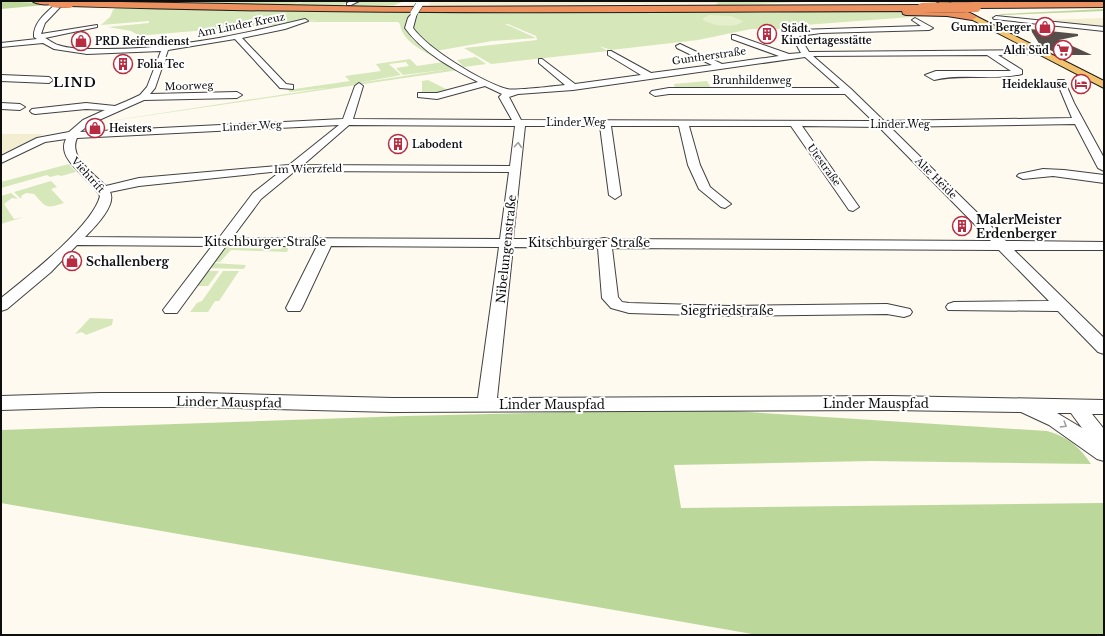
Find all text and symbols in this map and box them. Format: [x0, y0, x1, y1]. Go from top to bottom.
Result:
street label: Am Linder Kreuz [195, 10, 286, 40]
shop icon: Gummi Berger [1034, 16, 1056, 38]
place label: Gummi Berger [951, 21, 1031, 34]
place label: Städt. Kindertagesstätte [781, 22, 872, 47]
building icon: Städt. Kindertagesstätte [756, 23, 778, 45]
shop icon: PRD Reifendienst [70, 30, 92, 52]
place label: PRD Reifendienst [95, 35, 189, 48]
supermarket icon: Aldi Süd [1052, 39, 1074, 61]
street label: Guntherstraße [671, 44, 747, 68]
place label: Aldi Süd [1003, 44, 1049, 57]
building icon: Folia Tec [112, 53, 134, 75]
place label: Folia Tec [137, 58, 185, 71]
hotel icon: Heideklause [1070, 73, 1092, 95]
district label: LIND [53, 74, 97, 91]
street label: Brunhildenweg [713, 74, 792, 87]
place label: Heideklause [1002, 78, 1067, 91]
street label: Moorweg [165, 79, 214, 93]
street label: Linder Weg [546, 116, 607, 129]
shop icon: Heisters [84, 117, 106, 139]
street label: Linder Weg [222, 118, 283, 134]
street label: Linder Weg [870, 118, 931, 131]
place label: Heisters [109, 122, 152, 135]
building icon: Labodent [387, 133, 409, 155]
place label: Labodent [412, 138, 463, 151]
street label: Utestraße [804, 141, 844, 189]
one-way arrow [513, 142, 522, 148]
street label: Viehtrift [68, 154, 108, 196]
street label: Alte Heide [912, 154, 960, 202]
street label: Im Wierzfeld [274, 162, 342, 176]
street label: Nibelungenstraße [493, 194, 519, 304]
place label: MalerMeister Erdenberger [976, 212, 1062, 241]
building icon: MalerMeister Erdenberger [951, 215, 973, 237]
street label: Kitschburger Straße [204, 234, 326, 249]
street label: Kitschburger Straße [528, 235, 650, 250]
shop icon: Schallenberg [61, 250, 83, 272]
place label: Schallenberg [86, 254, 170, 269]
street label: Siegfriedstraße [680, 303, 774, 318]
street label: Linder Mauspfad [176, 394, 282, 410]
street label: Linder Mauspfad [823, 396, 929, 411]
street label: Linder Mauspfad [499, 397, 605, 412]
one-way arrow [1060, 420, 1067, 428]

